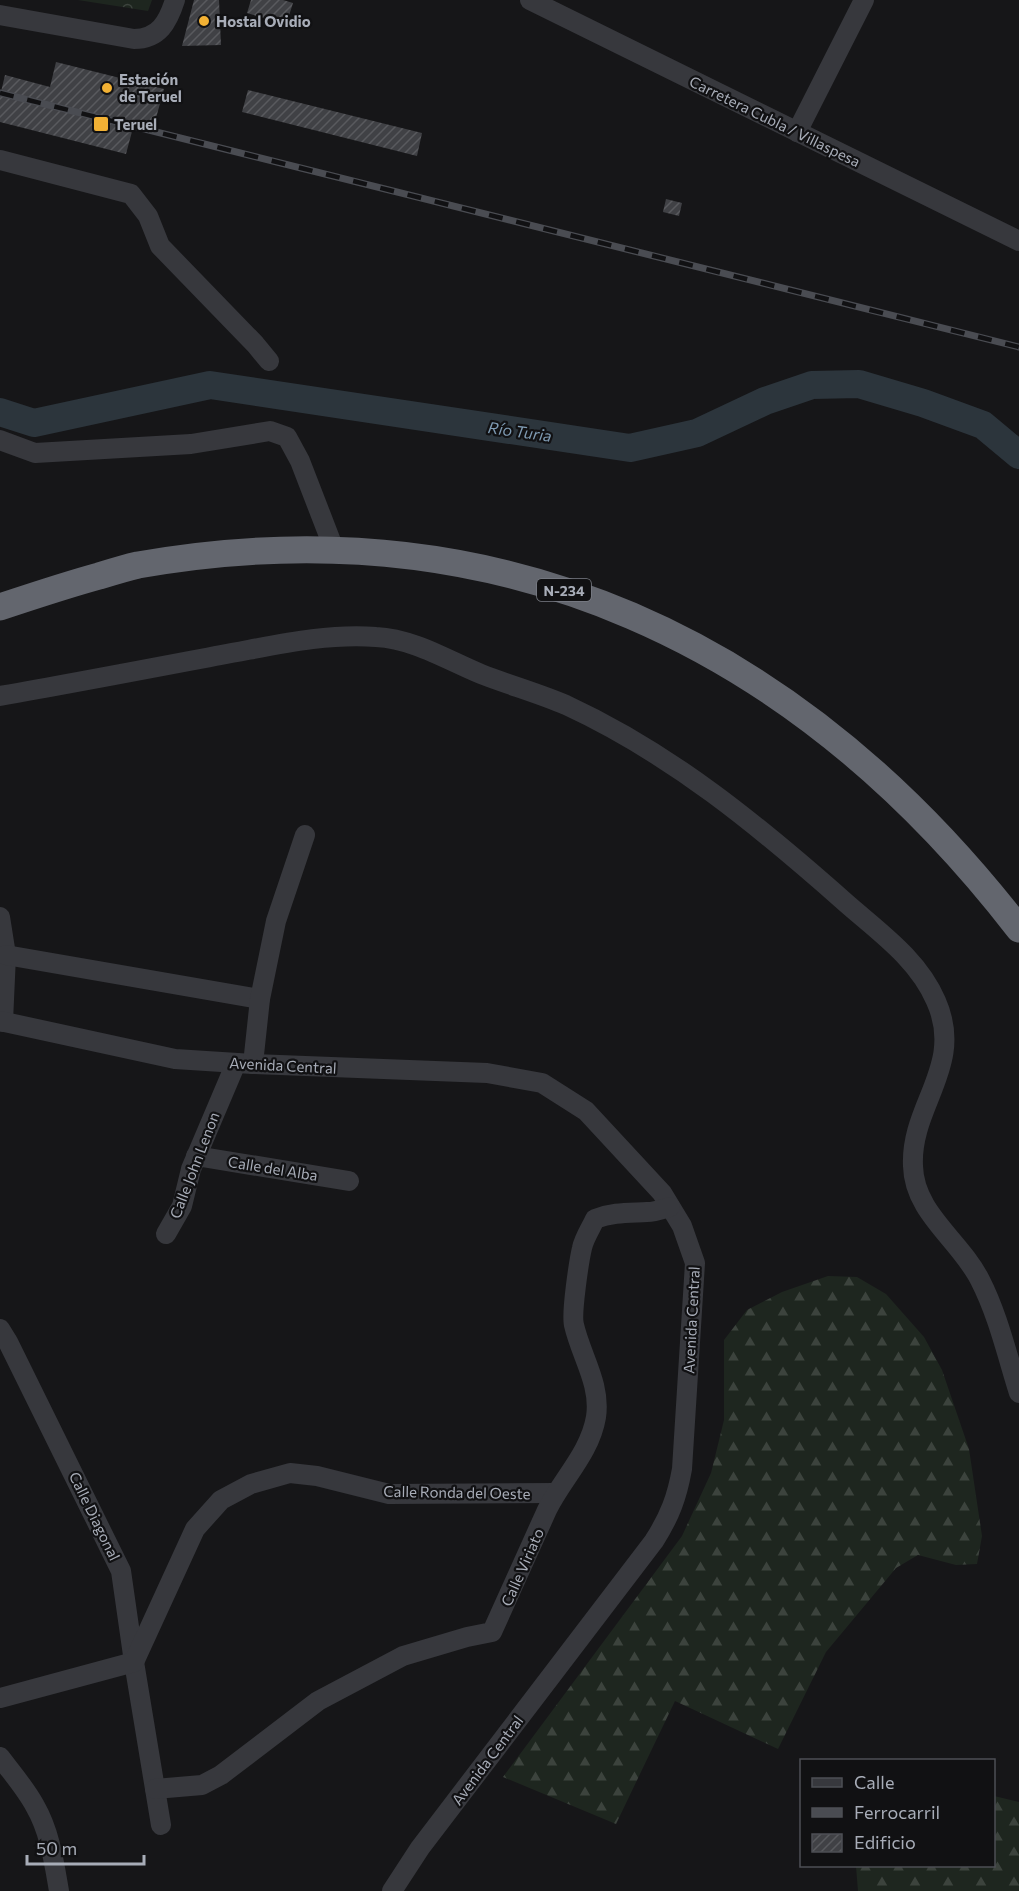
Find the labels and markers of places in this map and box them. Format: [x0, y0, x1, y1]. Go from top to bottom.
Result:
place label: Hostal Ovidio [216, 12, 311, 30]
marker: Hostal Ovidio [197, 14, 211, 28]
place label: Estación de Teruel [119, 70, 182, 105]
marker: Estación de Teruel [100, 81, 114, 95]
marker: Teruel [92, 115, 110, 133]
place label: Teruel [114, 115, 157, 133]

